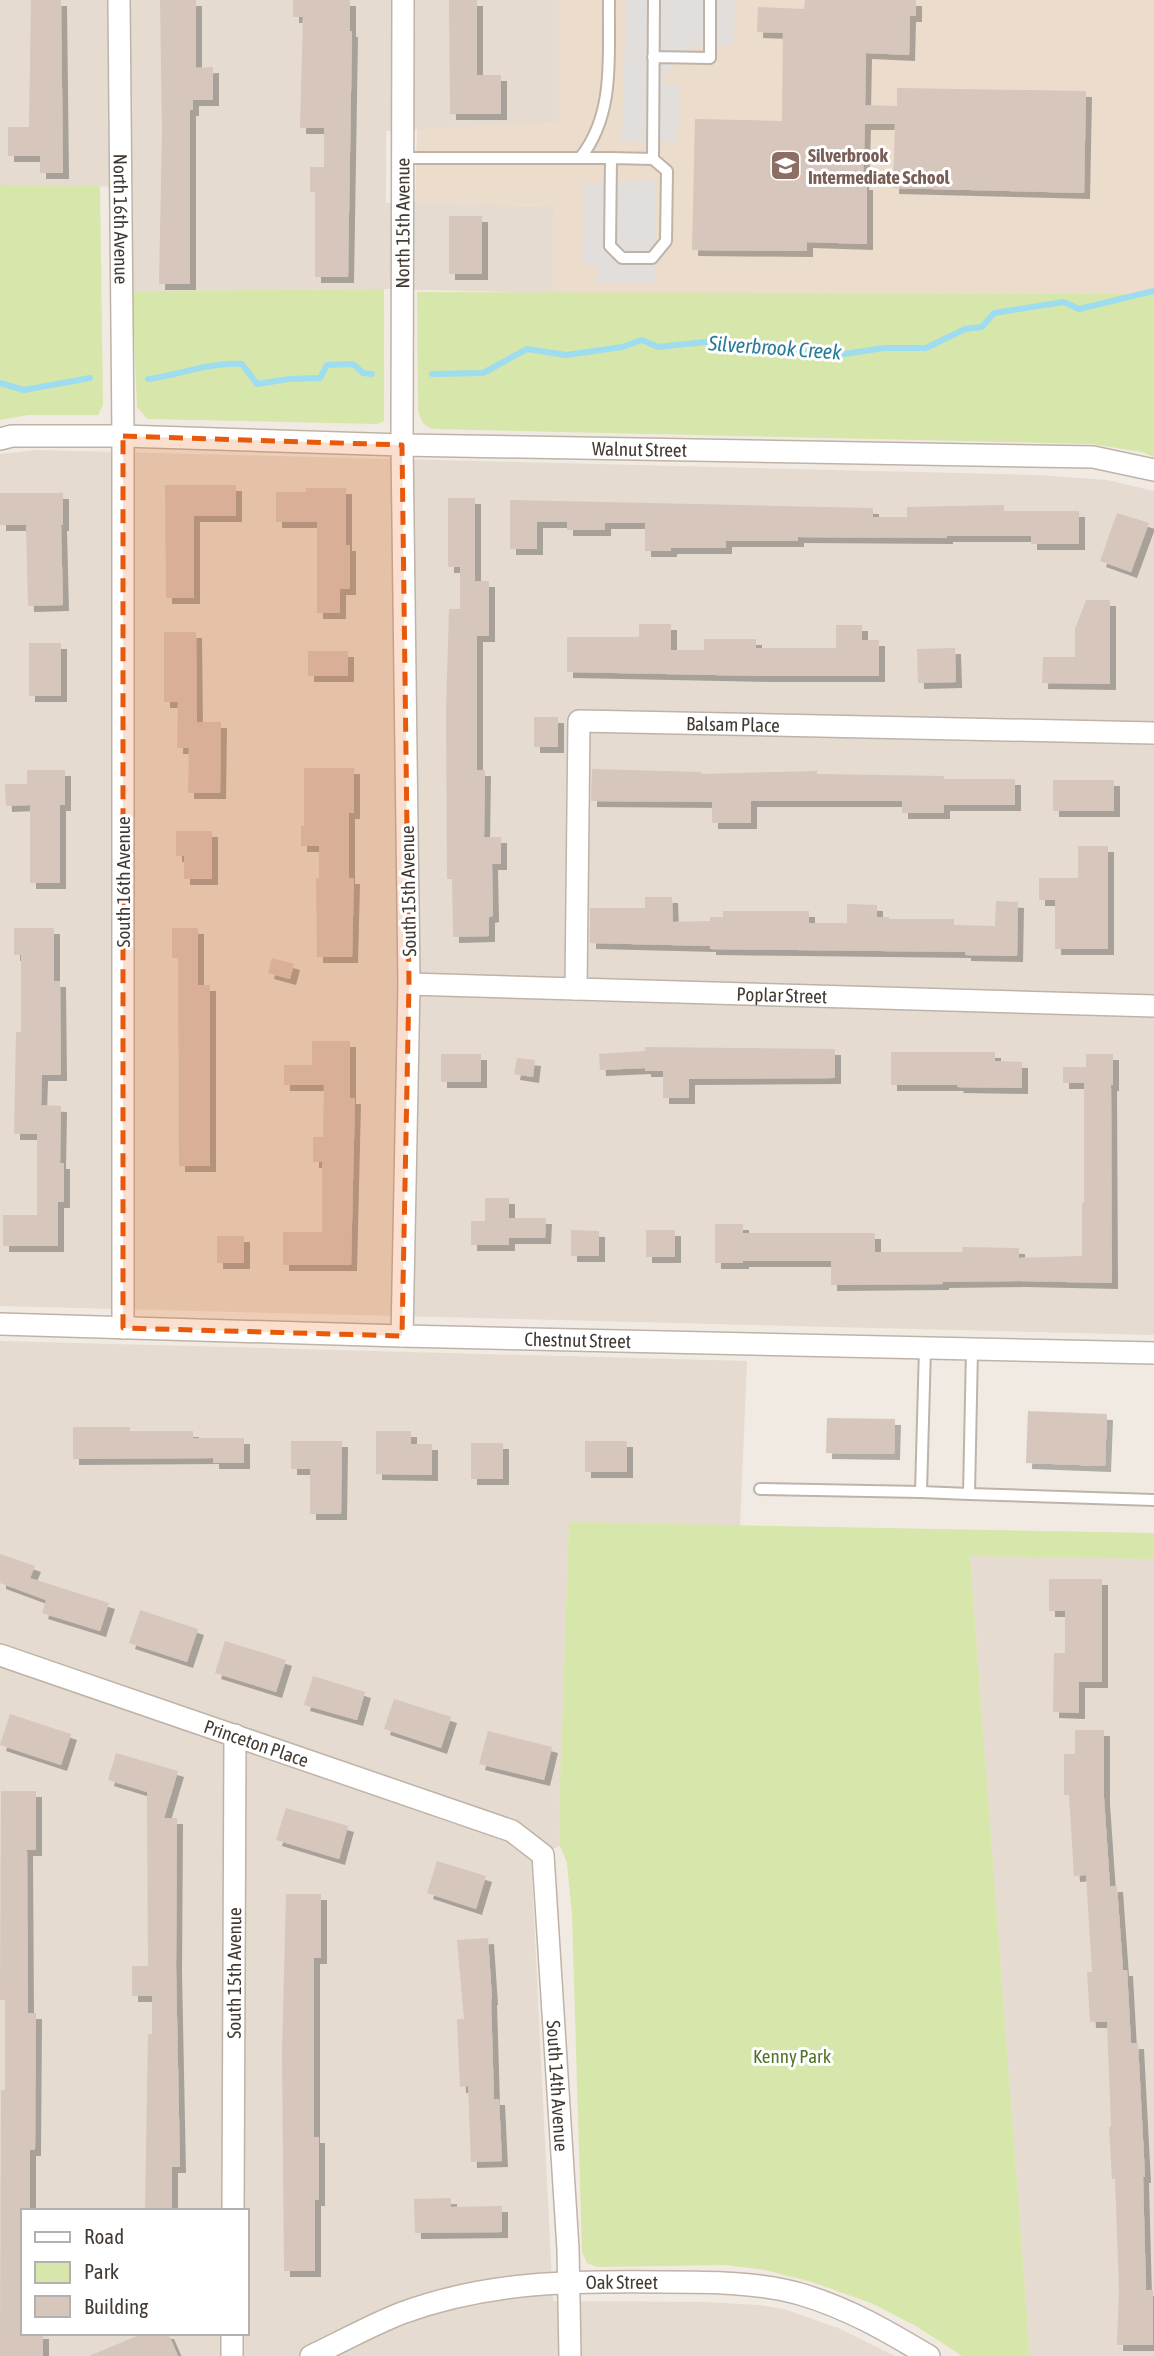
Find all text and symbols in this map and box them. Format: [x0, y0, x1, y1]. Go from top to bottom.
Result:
place label: Silverbrook Intermediate School [808, 144, 951, 188]
school or university icon: Silverbrook Intermediate School [768, 149, 802, 183]
street label: North 16th Avenue [109, 154, 133, 284]
street label: North 15th Avenue [391, 158, 414, 288]
water label: Silverbrook Creek [707, 330, 843, 364]
street label: Walnut Street [592, 437, 687, 461]
street label: Balsam Place [686, 712, 780, 736]
street label: South 16th Avenue [112, 816, 134, 948]
street label: South 15th Avenue [396, 825, 420, 957]
street label: Poplar Street [736, 983, 828, 1007]
street label: Chestnut Street [524, 1328, 631, 1352]
street label: Princeton Place [201, 1715, 311, 1771]
street label: South 15th Avenue [223, 1907, 245, 2039]
street label: South 14th Avenue [543, 2020, 573, 2152]
park label: Kenny Park [753, 2045, 832, 2067]
legend [21, 2209, 248, 2335]
text: Road [84, 2224, 124, 2248]
text: Park [84, 2259, 119, 2283]
street label: Oak Street [585, 2271, 658, 2293]
text: Building [84, 2294, 148, 2318]

